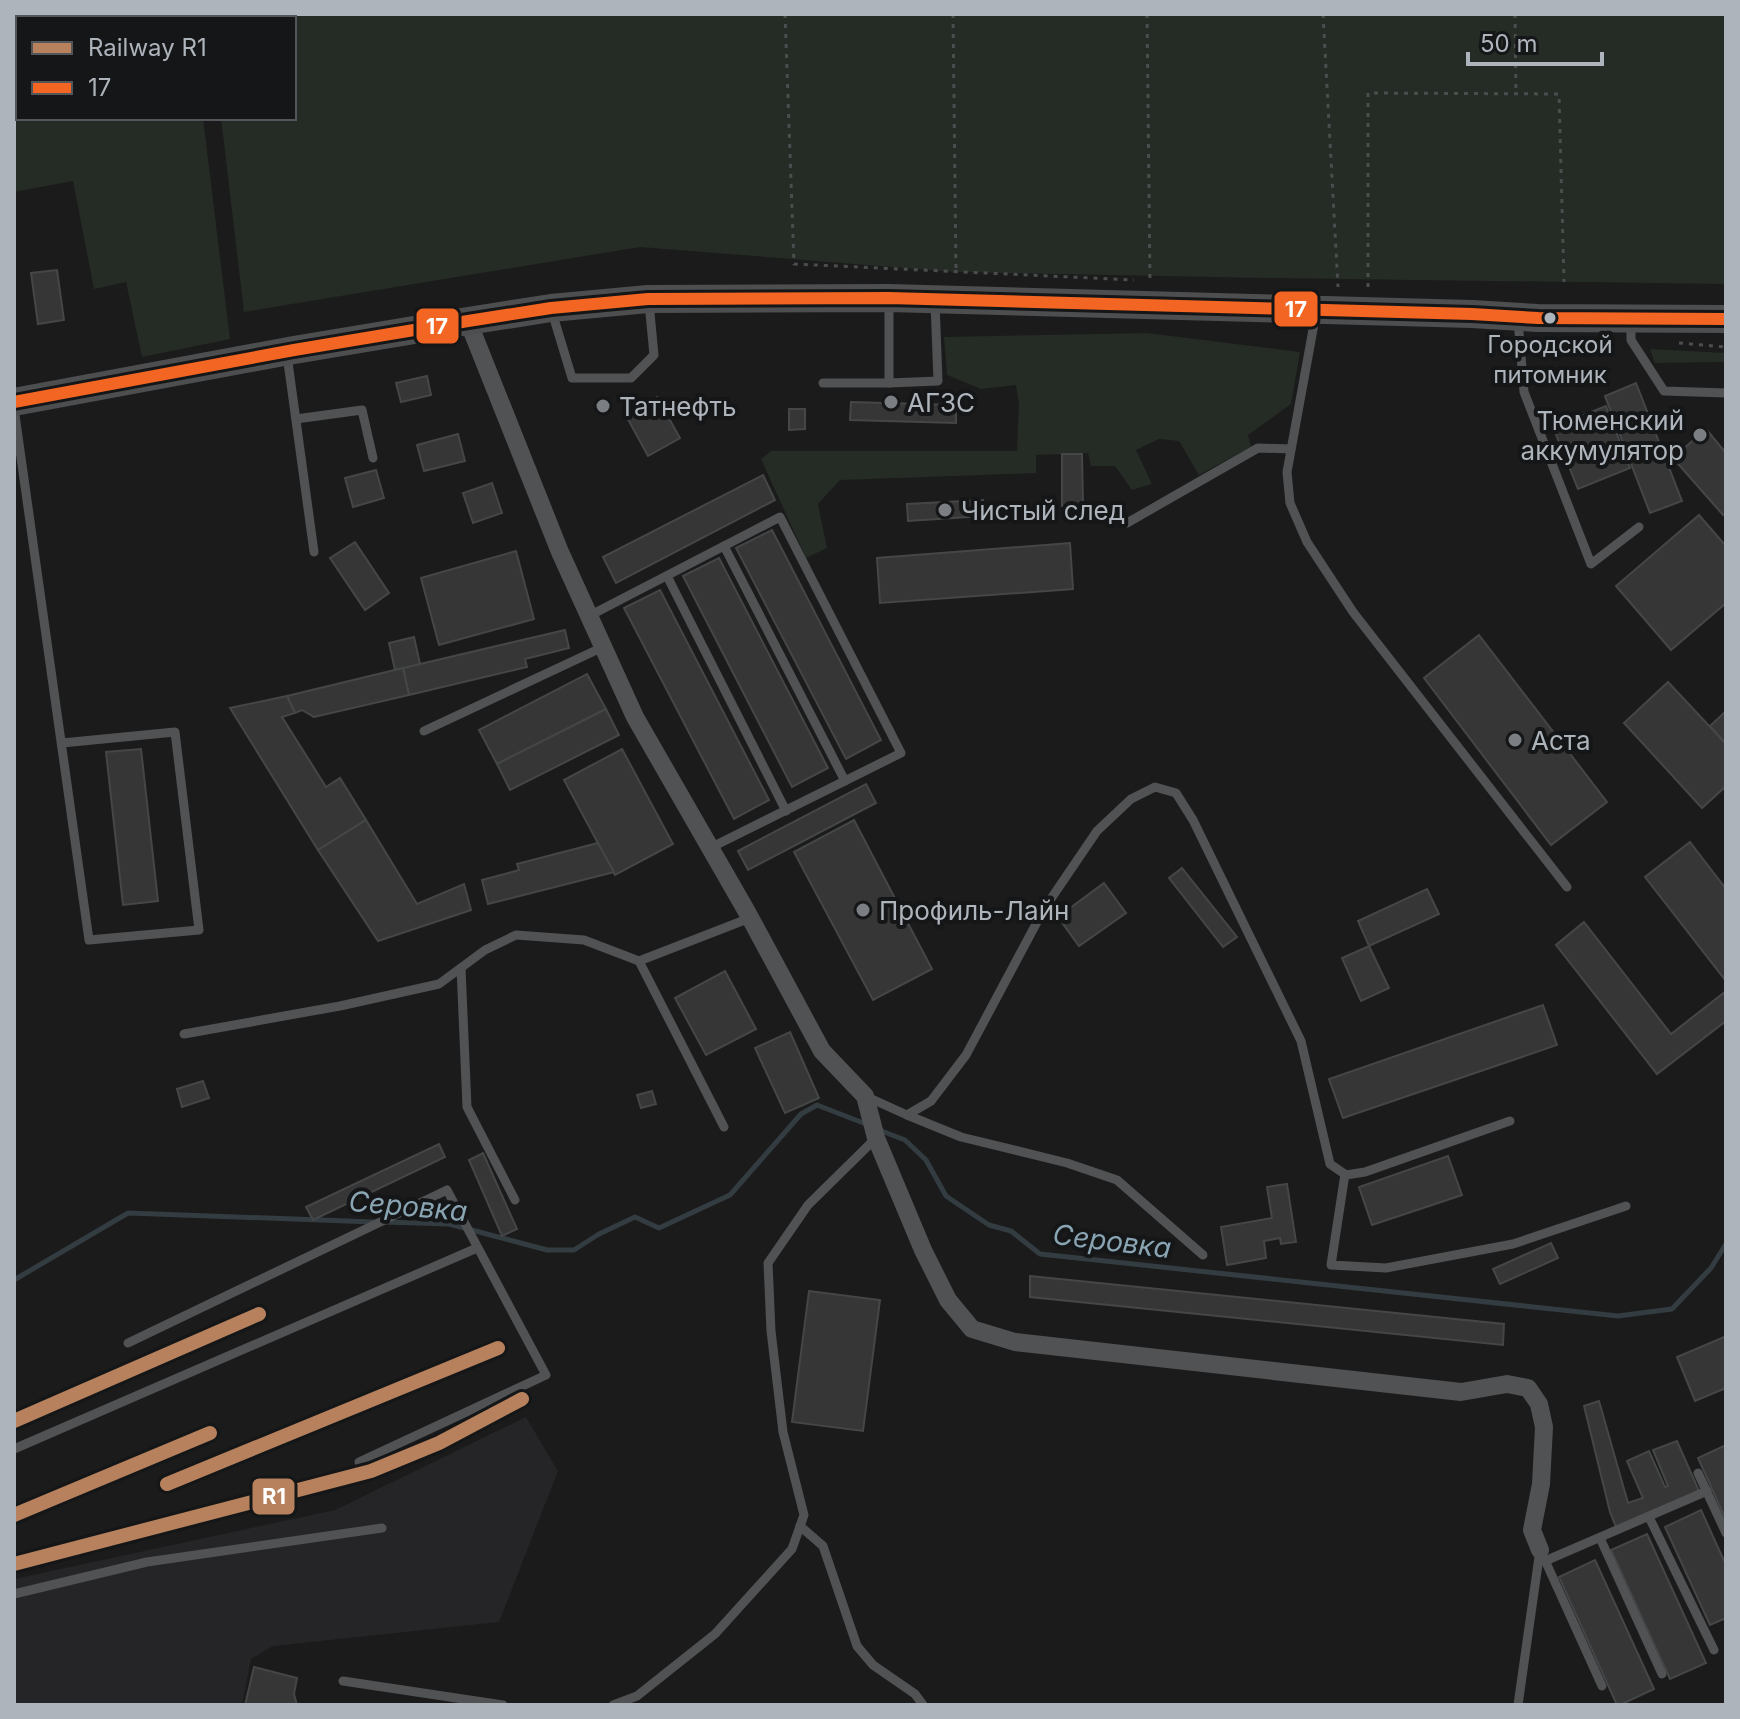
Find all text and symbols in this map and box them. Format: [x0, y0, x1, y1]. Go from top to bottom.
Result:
legend [16, 16, 296, 120]
scale bar [1468, 16, 1602, 66]
text: 50 m [1480, 29, 1538, 58]
text: Railway R1 [88, 33, 207, 62]
text: 17 [88, 73, 111, 102]
line badge: 17 [1273, 290, 1319, 328]
text: 17 [1285, 296, 1307, 322]
line badge: 17 [415, 307, 460, 345]
marker: Городской питомник [1542, 310, 1558, 326]
text: 17 [426, 313, 448, 339]
place label: Городской питомник [1487, 330, 1613, 389]
place label: АГЗС [907, 387, 975, 418]
place label: Татнефть [619, 391, 737, 422]
marker: АГЗС [882, 393, 900, 411]
marker: Татнефть [594, 397, 612, 415]
place label: Тюменский аккумулятор [1521, 405, 1684, 466]
marker: Тюменский аккумулятор [1691, 426, 1709, 444]
place label: Чистый след [961, 495, 1125, 526]
marker: Чистый след [936, 501, 954, 519]
place label: Аста [1531, 725, 1591, 756]
marker: Аста [1506, 731, 1524, 749]
place label: Профиль-Лайн [879, 895, 1069, 926]
marker: Профиль-Лайн [854, 901, 872, 919]
water label: Серовка [347, 1184, 469, 1228]
water label: Серовка [1051, 1217, 1173, 1265]
line badge: R1 [251, 1477, 296, 1516]
text: R1 [262, 1483, 286, 1509]

